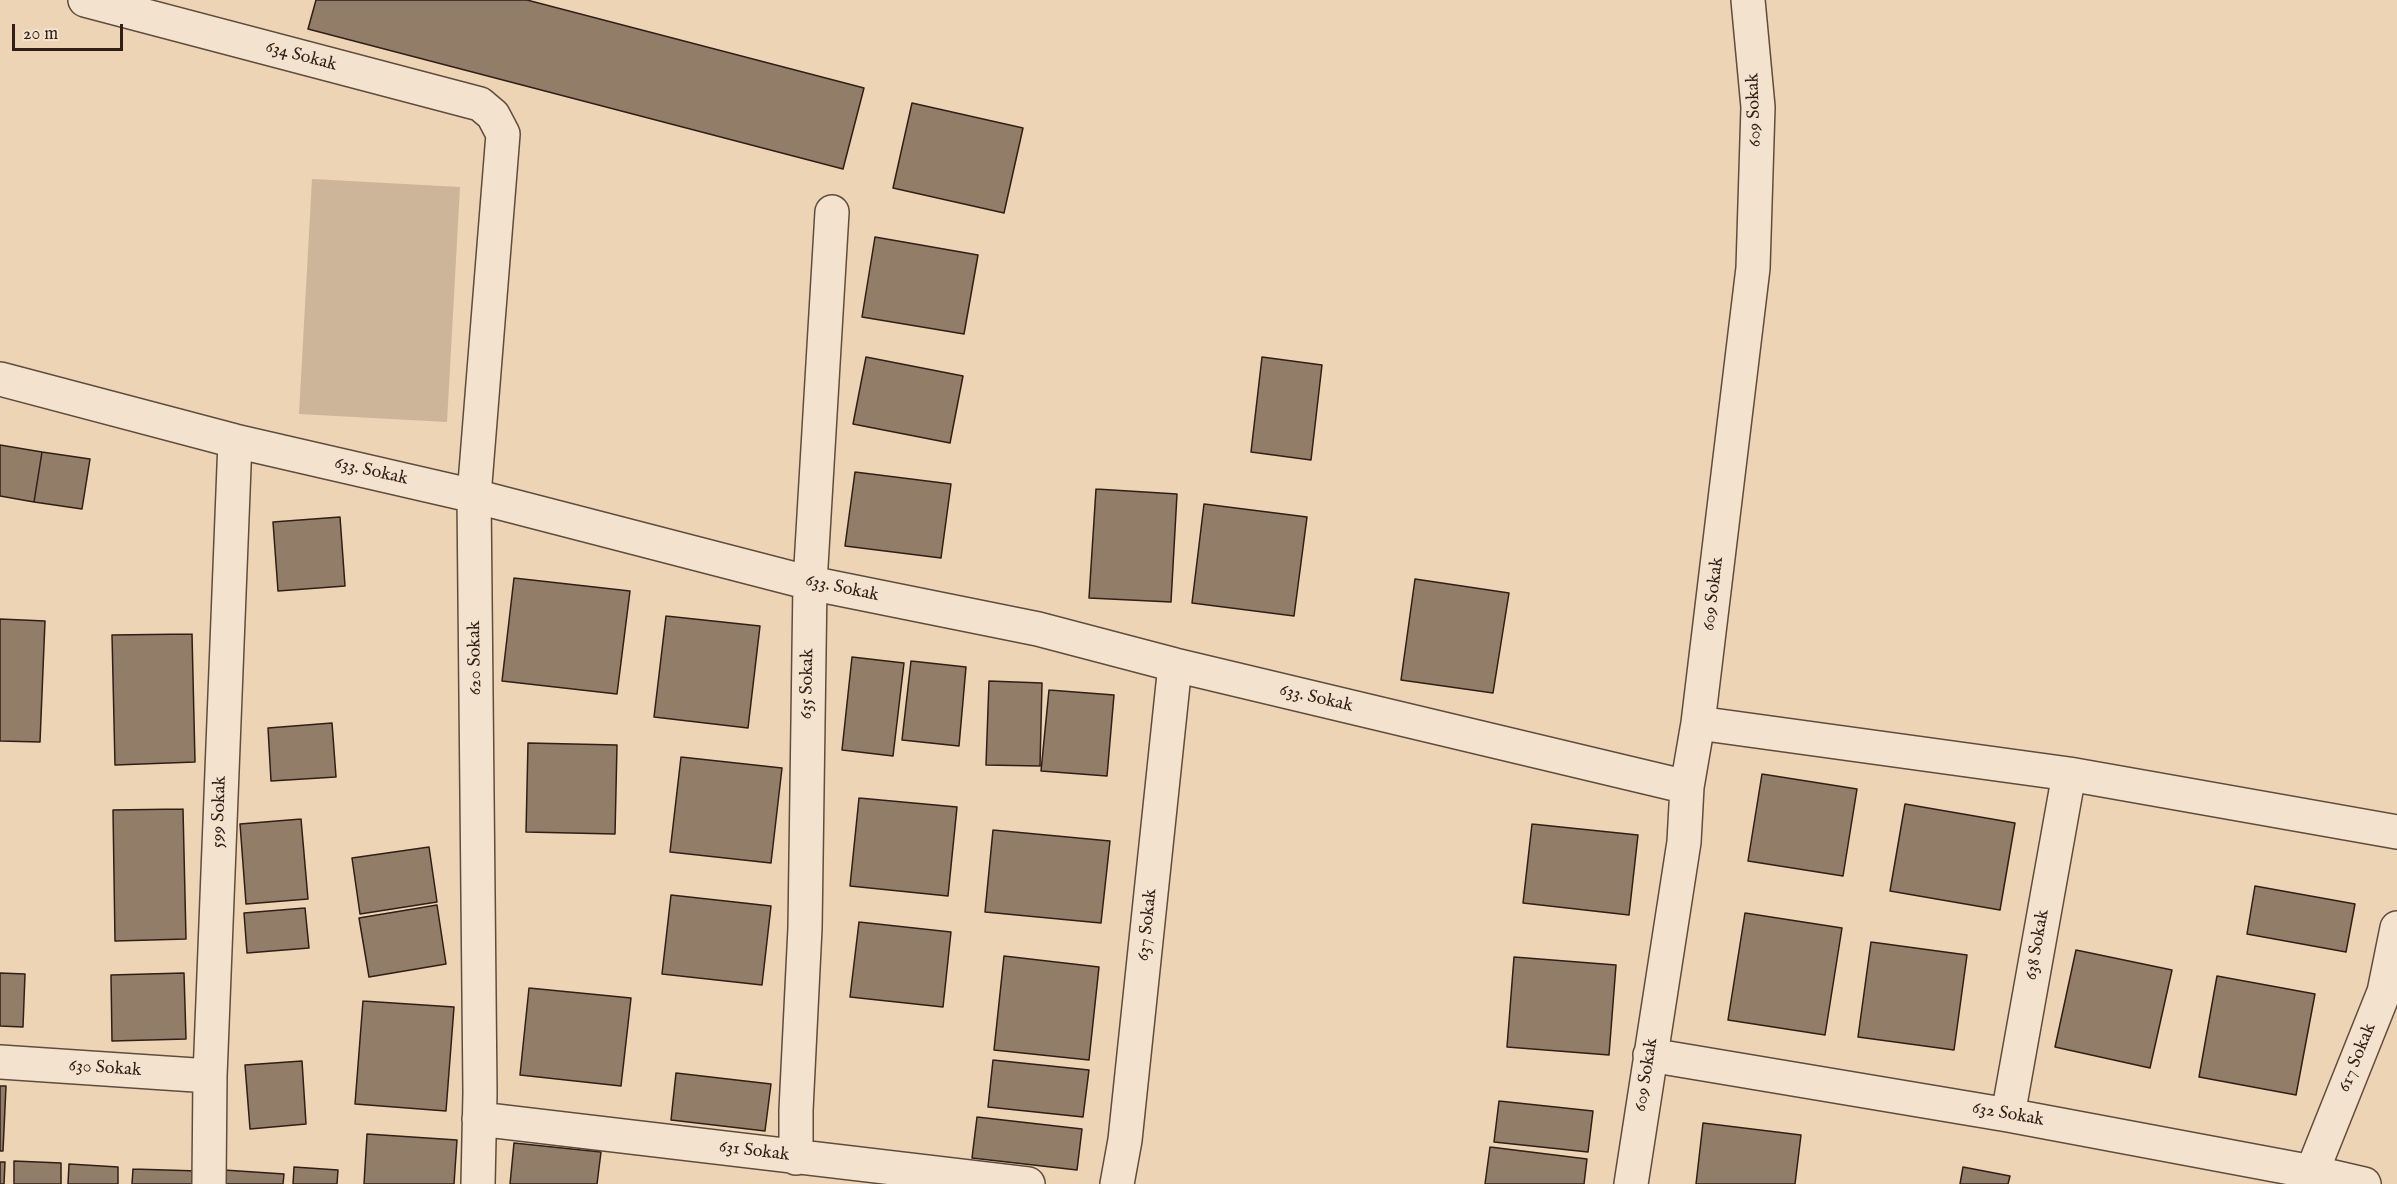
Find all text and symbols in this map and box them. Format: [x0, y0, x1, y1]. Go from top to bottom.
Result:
scale bar [15, 12, 126, 50]
text: 20 m [23, 23, 58, 46]
street label: 634 Sokak [263, 37, 339, 77]
street label: 609 Sokak [1743, 73, 1767, 147]
street label: 633. Sokak [332, 453, 410, 491]
street label: 609 Sokak [1699, 556, 1729, 632]
street label: 633. Sokak [803, 571, 881, 607]
street label: 620 Sokak [465, 620, 487, 696]
street label: 635 Sokak [797, 648, 819, 720]
street label: 633. Sokak [1277, 680, 1355, 718]
street label: 599 Sokak [208, 776, 232, 848]
street label: 637 Sokak [1133, 888, 1163, 962]
street label: 638 Sokak [2021, 908, 2055, 982]
street label: 617 Sokak [2334, 1020, 2382, 1096]
street label: 609 Sokak [1631, 1037, 1663, 1113]
street label: 630 Sokak [68, 1056, 142, 1082]
street label: 632 Sokak [1970, 1098, 2046, 1132]
street label: 631 Sokak [718, 1137, 790, 1167]

